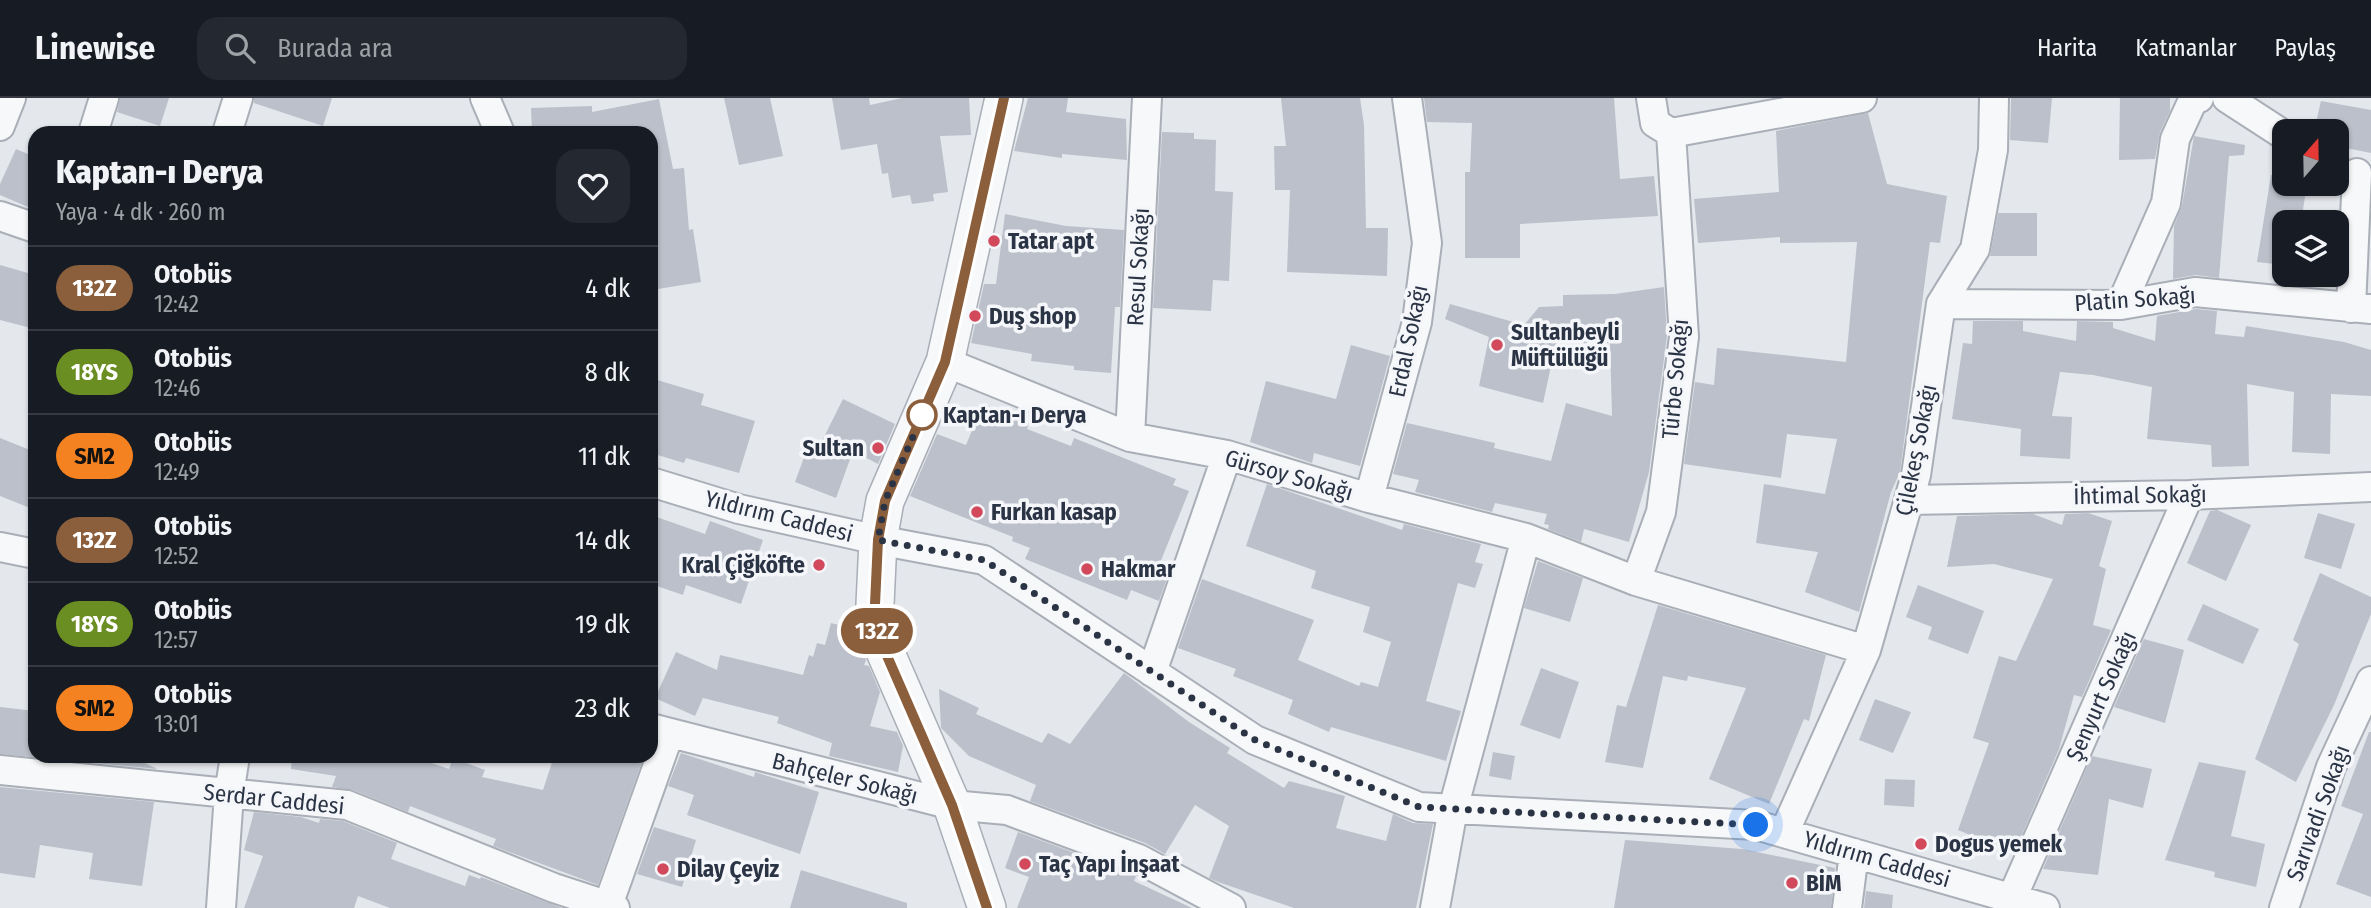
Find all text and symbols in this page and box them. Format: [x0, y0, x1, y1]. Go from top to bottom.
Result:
search box [197, 17, 687, 80]
text: Linewise [35, 28, 155, 68]
icon: search [221, 29, 259, 67]
text: Burada ara [277, 33, 393, 64]
text: Harita [2037, 34, 2097, 62]
text: Katmanlar [2135, 34, 2237, 62]
text: Paylaş [2275, 34, 2336, 62]
north arrow [2272, 119, 2348, 196]
map controls [2272, 119, 2349, 287]
button: heart [556, 149, 630, 223]
text: Kaptan-ı Derya [56, 152, 263, 192]
text: Yaya · 4 dk · 260 m [56, 198, 225, 226]
street label: Resul Sokağı [1121, 207, 1155, 327]
button: layers [2272, 210, 2349, 287]
place label: Tatar apt [1008, 227, 1095, 255]
marker: Tatar apt [986, 233, 1002, 249]
text: Otobüs [154, 259, 232, 290]
text: 4 dk [585, 273, 630, 304]
text: 132Z [72, 274, 117, 302]
street label: Platin Sokağı [2073, 281, 2197, 317]
street label: Erdal Sokağı [1382, 282, 1434, 400]
text: 12:42 [154, 290, 199, 318]
place label: Duş shop [989, 302, 1076, 330]
marker: Duş shop [967, 308, 983, 324]
place label: Sultanbeyli Müftülüğü [1511, 318, 1620, 372]
street label: Türbe Sokağı [1656, 318, 1694, 440]
marker: Sultanbeyli Müftülüğü [1489, 337, 1505, 353]
text: Otobüs [154, 343, 232, 374]
text: 8 dk [585, 357, 630, 388]
text: 18YS [71, 358, 118, 386]
text: 12:46 [154, 374, 200, 402]
street label: Çilekeş Sokağı [1890, 382, 1942, 518]
marker: Kaptan-ı Derya [907, 400, 937, 430]
place label: Kaptan-ı Derya [943, 401, 1087, 429]
text: Otobüs [154, 427, 232, 458]
place label: Sultan [802, 434, 864, 462]
marker: Sultan [870, 440, 886, 456]
text: 11 dk [578, 441, 630, 472]
text: SM2 [74, 442, 115, 470]
street label: Gürsoy Sokağı [1222, 443, 1356, 507]
text: 12:49 [154, 458, 200, 486]
street label: İhtimal Sokağı [2073, 480, 2207, 510]
street label: Yıldırım Caddesi [702, 484, 856, 548]
place label: Furkan kasap [991, 498, 1117, 526]
marker: Furkan kasap [969, 504, 985, 520]
text: Otobüs [154, 511, 232, 542]
text: 14 dk [575, 525, 630, 556]
text: 132Z [72, 526, 117, 554]
text: 12:52 [154, 542, 199, 570]
place label: Kral Çiğköfte [682, 551, 805, 580]
place label: Hakmar [1101, 555, 1176, 583]
marker: Kral Çiğköfte [811, 557, 827, 573]
marker: Hakmar [1079, 561, 1095, 577]
text: Otobüs [154, 595, 232, 626]
line badge: 132Z [828, 608, 926, 654]
text: 19 dk [575, 609, 630, 640]
text: 18YS [71, 610, 118, 638]
text: 132Z [855, 617, 899, 645]
text: 12:57 [154, 626, 197, 654]
street label: Şenyurt Sokağı [2060, 627, 2142, 765]
text: Otobüs [154, 679, 232, 710]
text: 23 dk [575, 693, 630, 724]
text: SM2 [74, 694, 115, 722]
text: 13:01 [154, 710, 199, 738]
street label: Sarıvadi Sokağı [2280, 741, 2356, 885]
street label: Bahçeler Sokağı [769, 746, 921, 810]
street label: Serdar Caddesi [202, 778, 346, 820]
your location [1738, 807, 1773, 842]
street label: Yıldırım Caddesi [1800, 825, 1954, 893]
place label: Dogus yemek [1935, 830, 2063, 858]
marker: Dogus yemek [1913, 836, 1929, 852]
place label: Taç Yapı İnşaat [1039, 849, 1180, 878]
place label: Dilay Çeyiz [677, 855, 780, 884]
marker: Taç Yapı İnşaat [1017, 856, 1033, 872]
marker: Dilay Çeyiz [655, 861, 671, 877]
place label: BİM [1806, 868, 1842, 897]
marker: BİM [1784, 875, 1800, 891]

